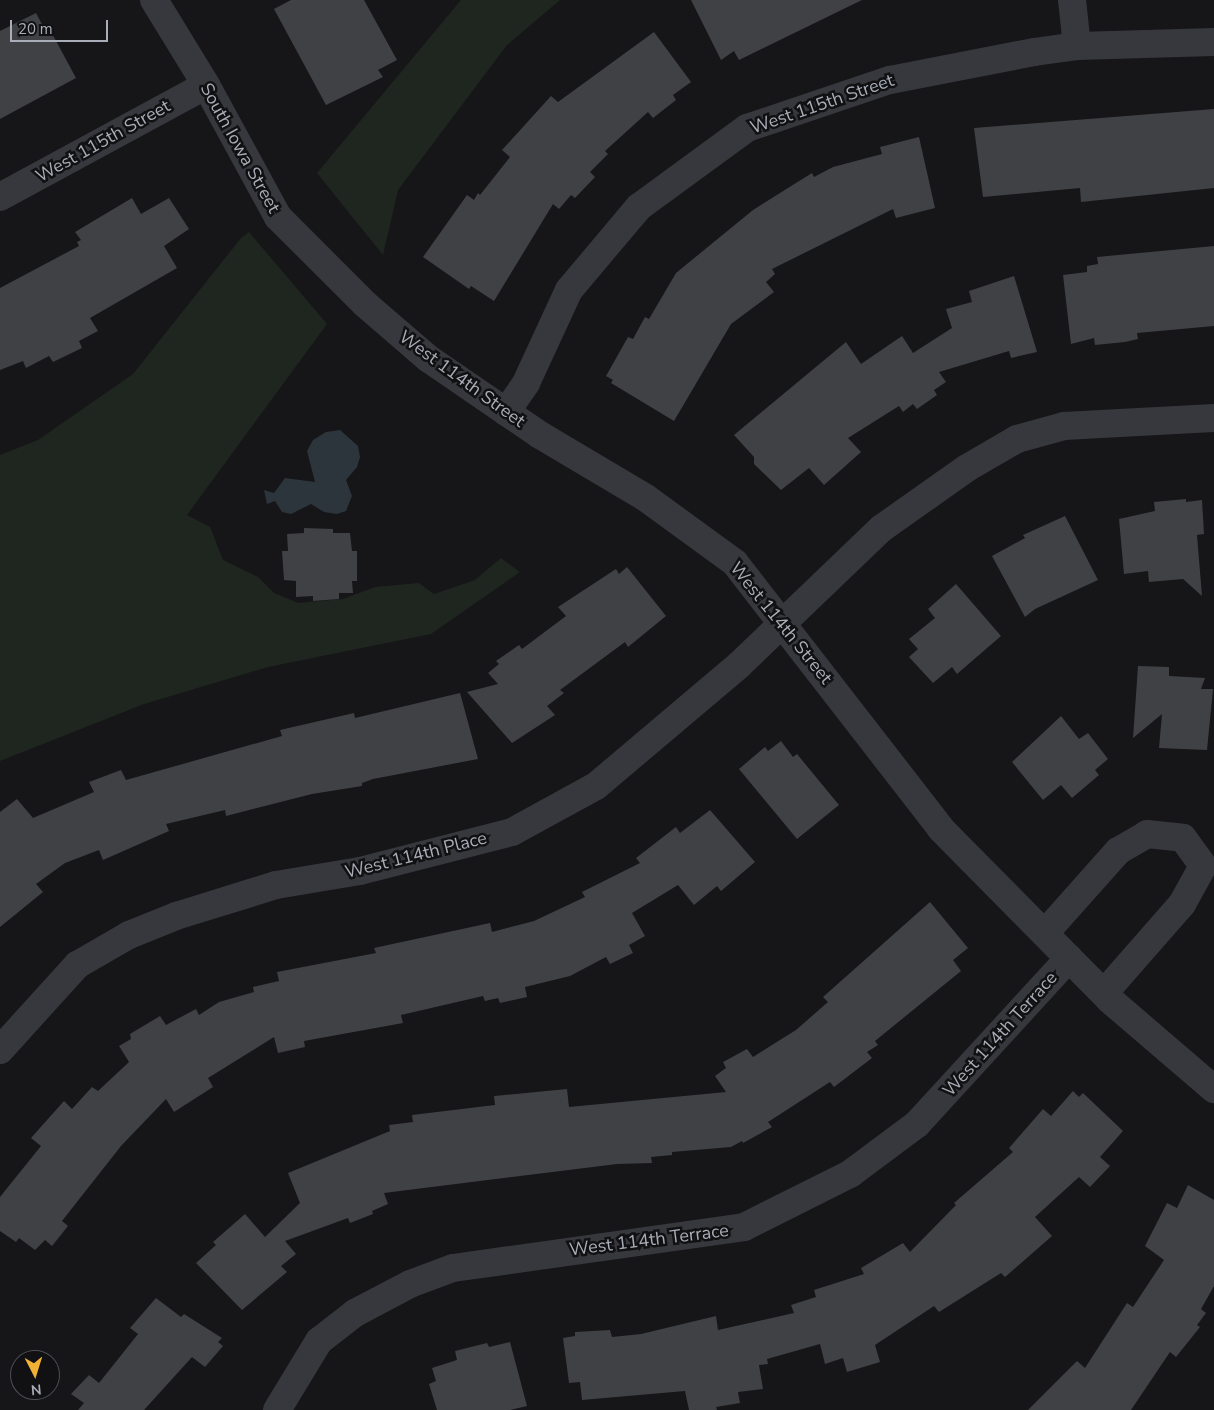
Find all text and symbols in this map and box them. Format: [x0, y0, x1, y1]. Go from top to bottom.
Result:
scale bar [12, 10, 110, 42]
text: 20 m [18, 19, 53, 39]
street label: West 115th Street [747, 69, 897, 139]
street label: South Iowa Street [195, 79, 285, 217]
street label: West 115th Street [32, 95, 174, 187]
street label: West 114th Street [395, 326, 529, 432]
street label: West 114th Street [725, 558, 837, 688]
street label: West 114th Place [343, 827, 489, 883]
street label: West 114th Terrace [938, 967, 1062, 1101]
street label: West 114th Terrace [568, 1220, 730, 1260]
north arrow [10, 1350, 60, 1400]
text: N [30, 1380, 42, 1399]

